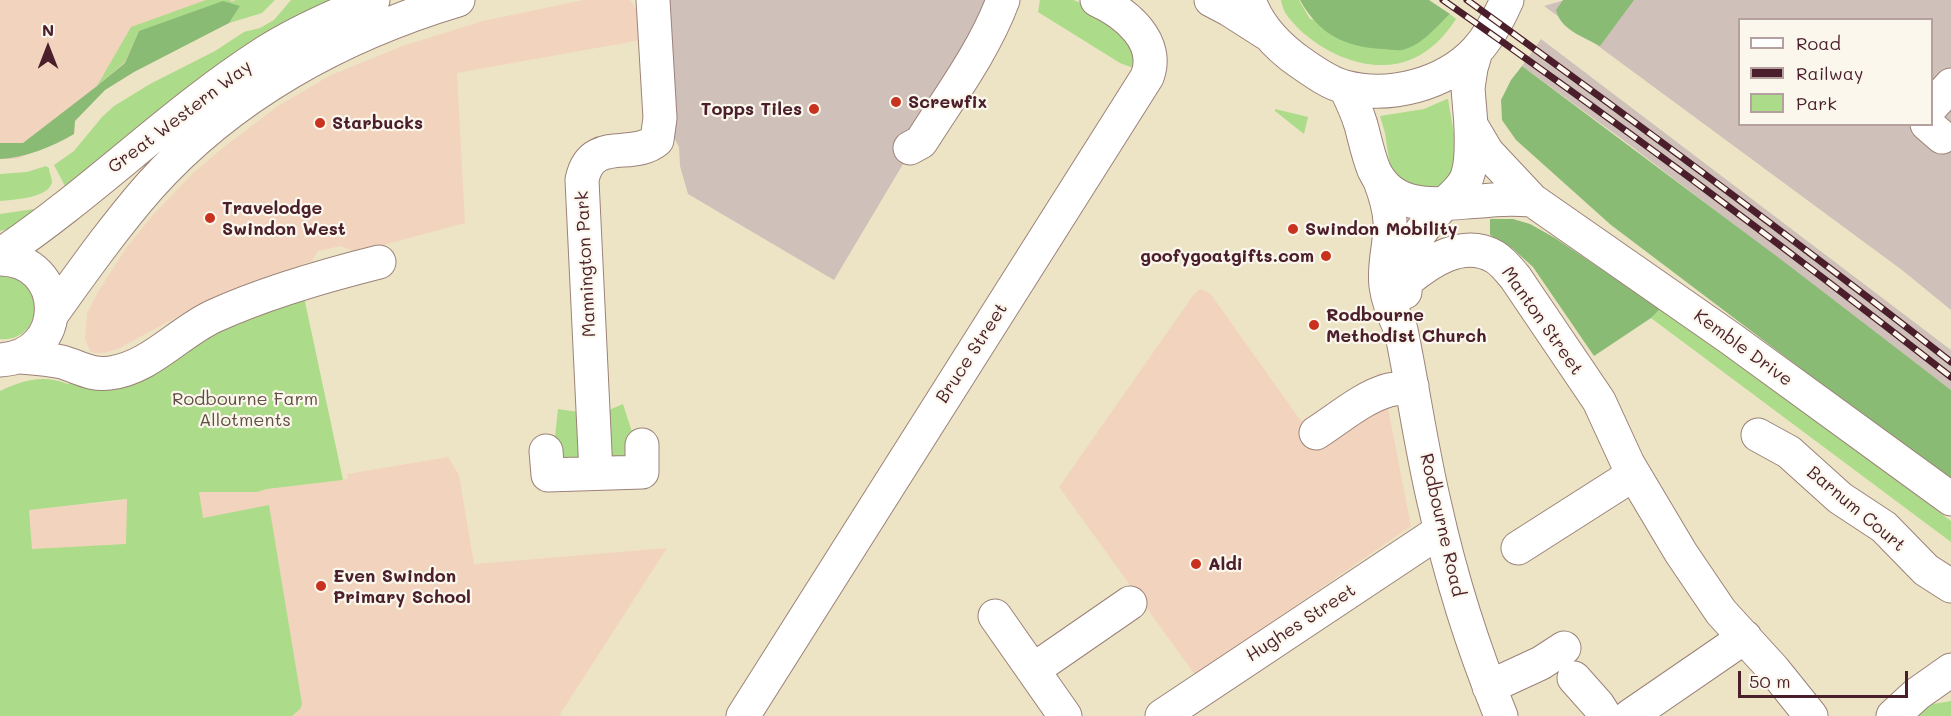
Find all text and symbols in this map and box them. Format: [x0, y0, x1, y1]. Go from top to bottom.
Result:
north arrow [18, 18, 78, 78]
legend [1738, 18, 1933, 126]
text: N [42, 19, 54, 40]
text: Road [1796, 31, 1841, 55]
street label: Great Western Way [104, 56, 256, 178]
text: Railway [1796, 61, 1863, 85]
place label: Screwfix [908, 91, 987, 113]
text: Park [1796, 91, 1837, 115]
marker: Screwfix [889, 95, 903, 109]
place label: Topps Tiles [701, 98, 802, 120]
marker: Topps Tiles [807, 102, 821, 116]
place label: Starbucks [332, 112, 423, 134]
marker: Starbucks [313, 116, 327, 130]
street label: Mannington Park [571, 190, 601, 338]
place label: Travelodge Swindon West [222, 197, 346, 240]
marker: Travelodge Swindon West [203, 211, 217, 225]
place label: Swindon Mobility [1305, 218, 1457, 240]
marker: Swindon Mobility [1286, 222, 1300, 236]
place label: goofygoatgifts.com [1140, 245, 1314, 267]
marker: goofygoatgifts.com [1319, 249, 1333, 263]
street label: Manton Street [1497, 263, 1587, 379]
street label: Bruce Street [932, 299, 1012, 407]
place label: Rodbourne Methodist Church [1326, 304, 1486, 346]
street label: Kemble Drive [1689, 305, 1797, 391]
marker: Rodbourne Methodist Church [1307, 318, 1321, 332]
park label: Rodbourne Farm Allotments [172, 388, 318, 430]
street label: Rodbourne Road [1415, 451, 1469, 599]
street label: Barnum Court [1802, 462, 1910, 556]
place label: Aldi [1208, 553, 1243, 575]
marker: Aldi [1189, 557, 1203, 571]
place label: Even Swindon Primary School [333, 565, 471, 608]
marker: Even Swindon Primary School [314, 579, 328, 593]
street label: Hughes Street [1242, 580, 1360, 666]
scale bar [1741, 659, 1910, 697]
text: 50 m [1749, 669, 1791, 693]

